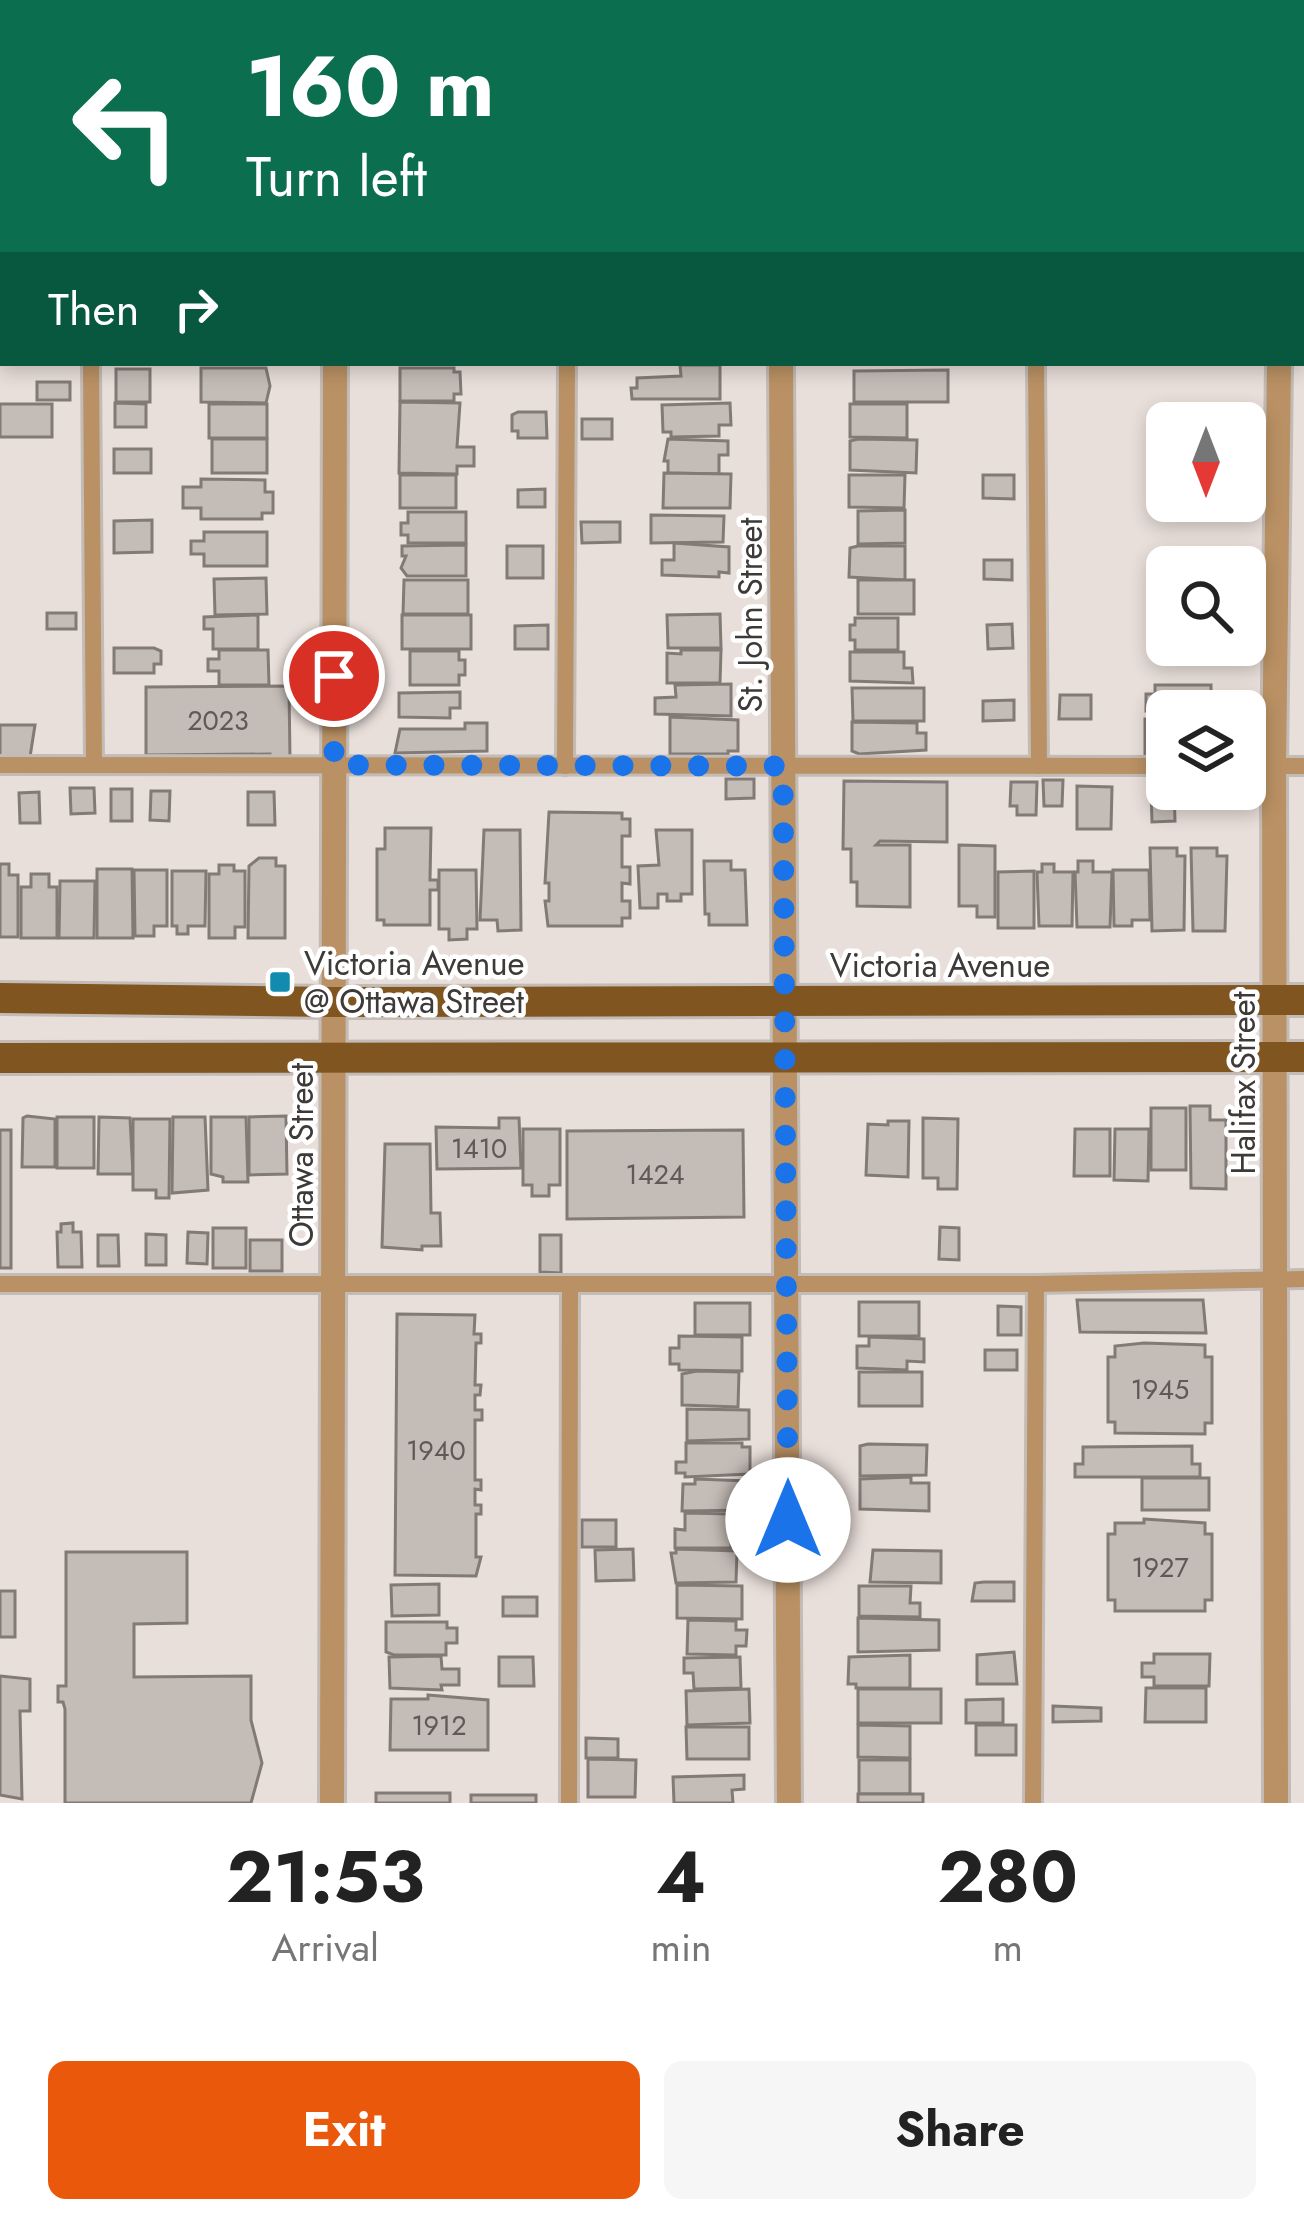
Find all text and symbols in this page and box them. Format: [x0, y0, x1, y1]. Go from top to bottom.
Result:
text: 160 m [246, 26, 495, 148]
icon: left [48, 48, 204, 204]
text: Turn left [246, 138, 427, 216]
icon: right [163, 276, 229, 342]
text: Then [48, 277, 139, 342]
north arrow [1146, 402, 1266, 522]
map controls [1146, 402, 1266, 810]
street label: St. John Street [727, 517, 774, 713]
button: search [1146, 546, 1266, 666]
pin [283, 625, 385, 727]
icon: arrive [301, 643, 367, 709]
button: layers [1146, 690, 1266, 810]
house number: 2023 [187, 701, 249, 740]
place label: Victoria Avenue @ Ottawa Street [304, 940, 525, 1025]
street label: Victoria Avenue [830, 942, 1050, 989]
marker: Victoria Avenue @ Ottawa Street [267, 969, 293, 995]
street label: Halifax Street [1220, 991, 1267, 1175]
street label: Ottawa Street [278, 1063, 325, 1247]
house number: 1410 [451, 1129, 507, 1168]
house number: 1424 [626, 1155, 685, 1194]
house number: 1945 [1131, 1370, 1189, 1409]
house number: 1940 [406, 1431, 466, 1470]
position arrow [725, 1457, 851, 1583]
house number: 1927 [1131, 1548, 1189, 1587]
house number: 1912 [411, 1706, 467, 1745]
text: 21:53 [226, 1825, 424, 1929]
text: 4 [656, 1825, 706, 1929]
text: 280 [938, 1825, 1078, 1929]
text: Arrival [272, 1919, 379, 1976]
text: min [651, 1919, 712, 1976]
text: m [993, 1919, 1023, 1976]
button: Exit [48, 2061, 640, 2199]
button: Share [664, 2061, 1256, 2199]

